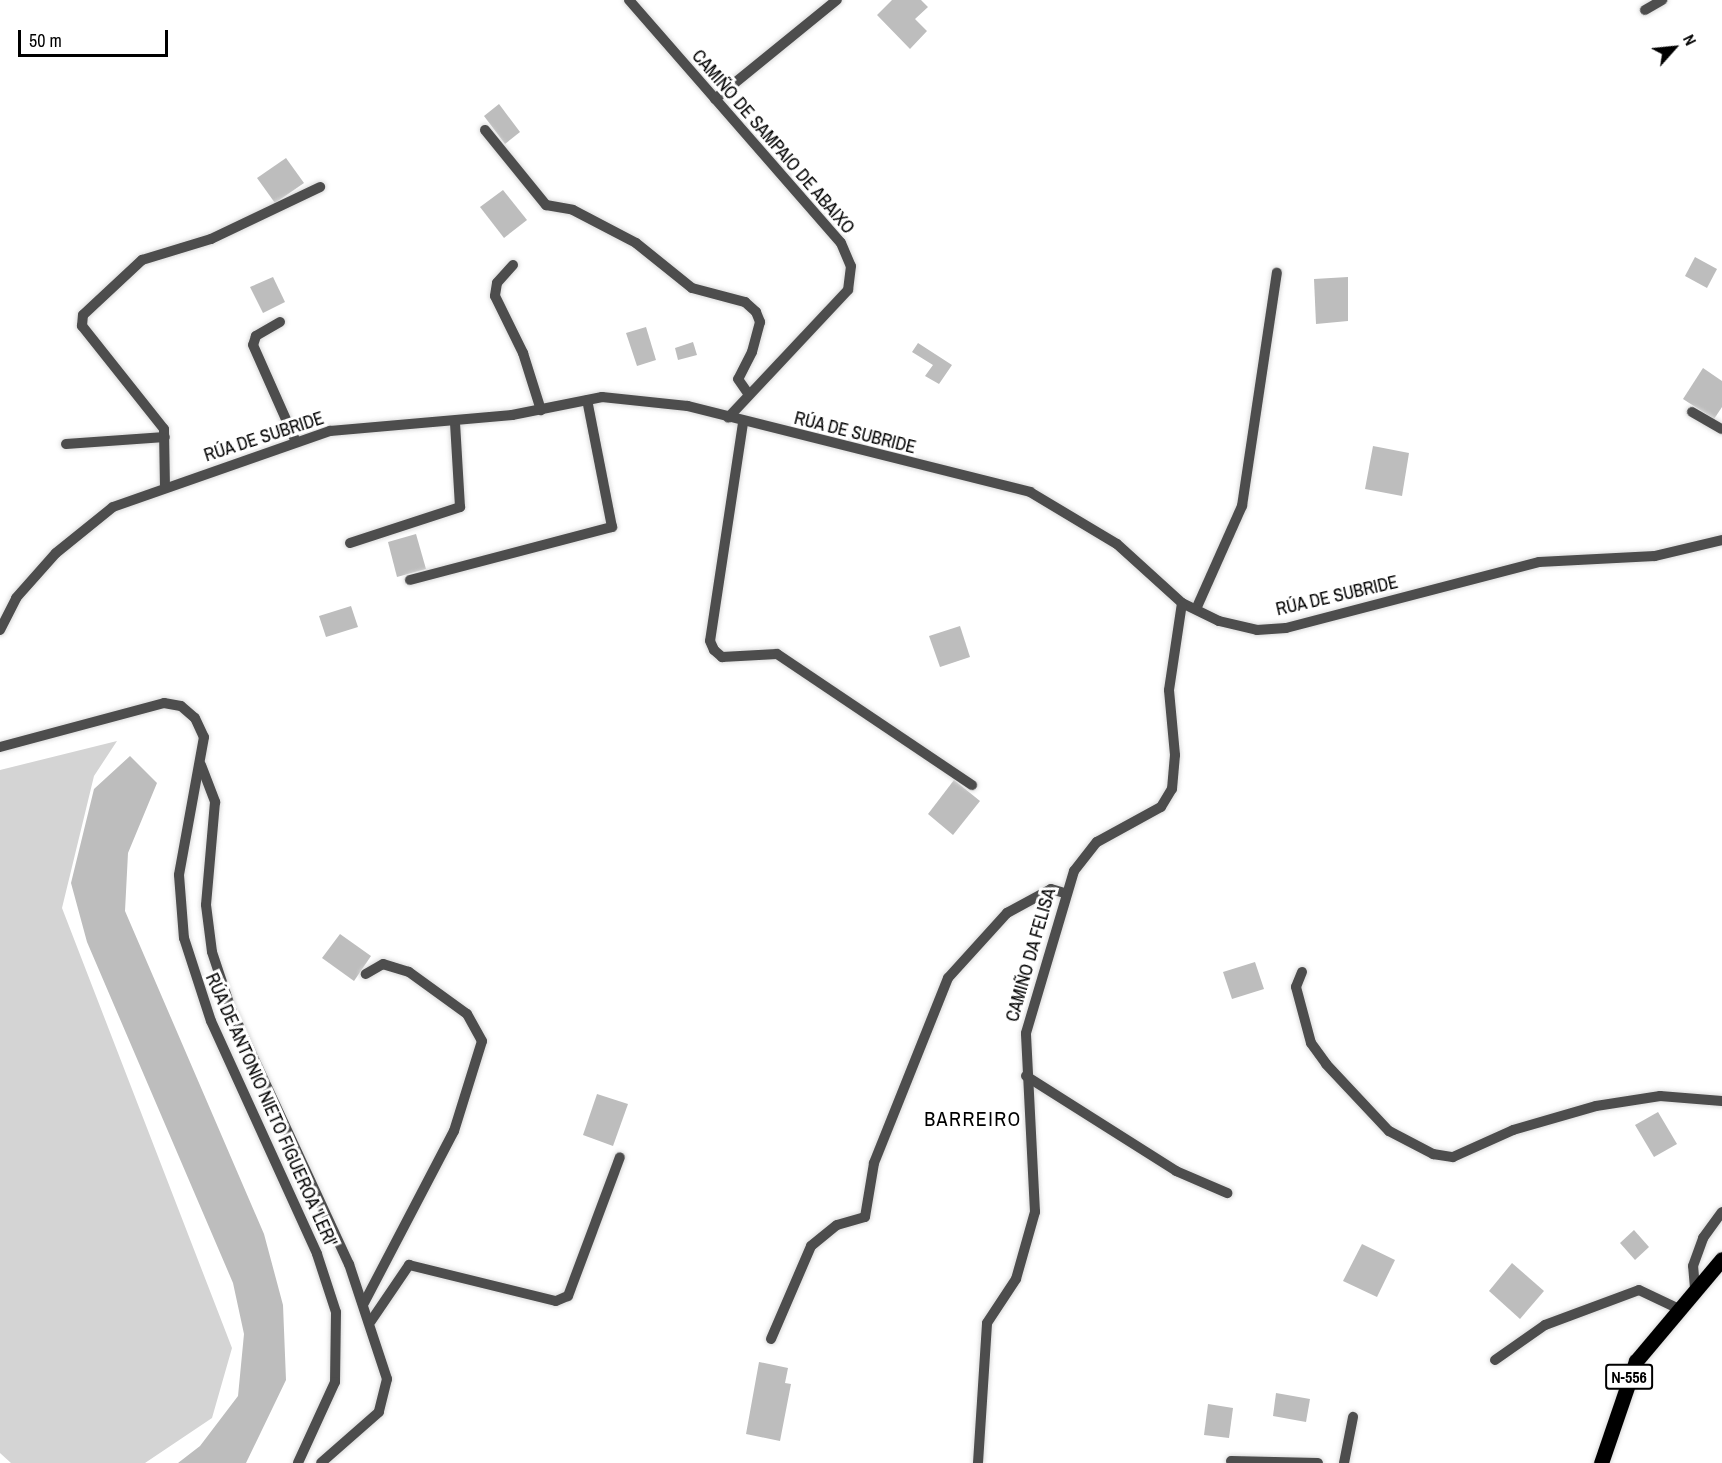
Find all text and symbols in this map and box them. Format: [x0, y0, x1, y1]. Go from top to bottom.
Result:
scale bar [21, 18, 171, 56]
north arrow [1644, 18, 1704, 78]
text: 50 m [29, 28, 62, 53]
text: N [1678, 31, 1702, 49]
street label: CAMIÑO DE SAMPAIO DE ABAIXO [687, 45, 859, 239]
street label: RÚA DE SUBRIDE [201, 407, 327, 467]
street label: RÚA DE SUBRIDE [792, 407, 918, 459]
street label: RÚA DE SUBRIDE [1273, 571, 1401, 621]
street label: CAMIÑO DA FELISA [1002, 885, 1060, 1025]
street label: RÚA DE ANTONIO NIETO FIGUEROA 'LERI' [200, 969, 342, 1251]
district label: BARREIRO [924, 1106, 1022, 1130]
road number: N-556 [1605, 1364, 1653, 1390]

